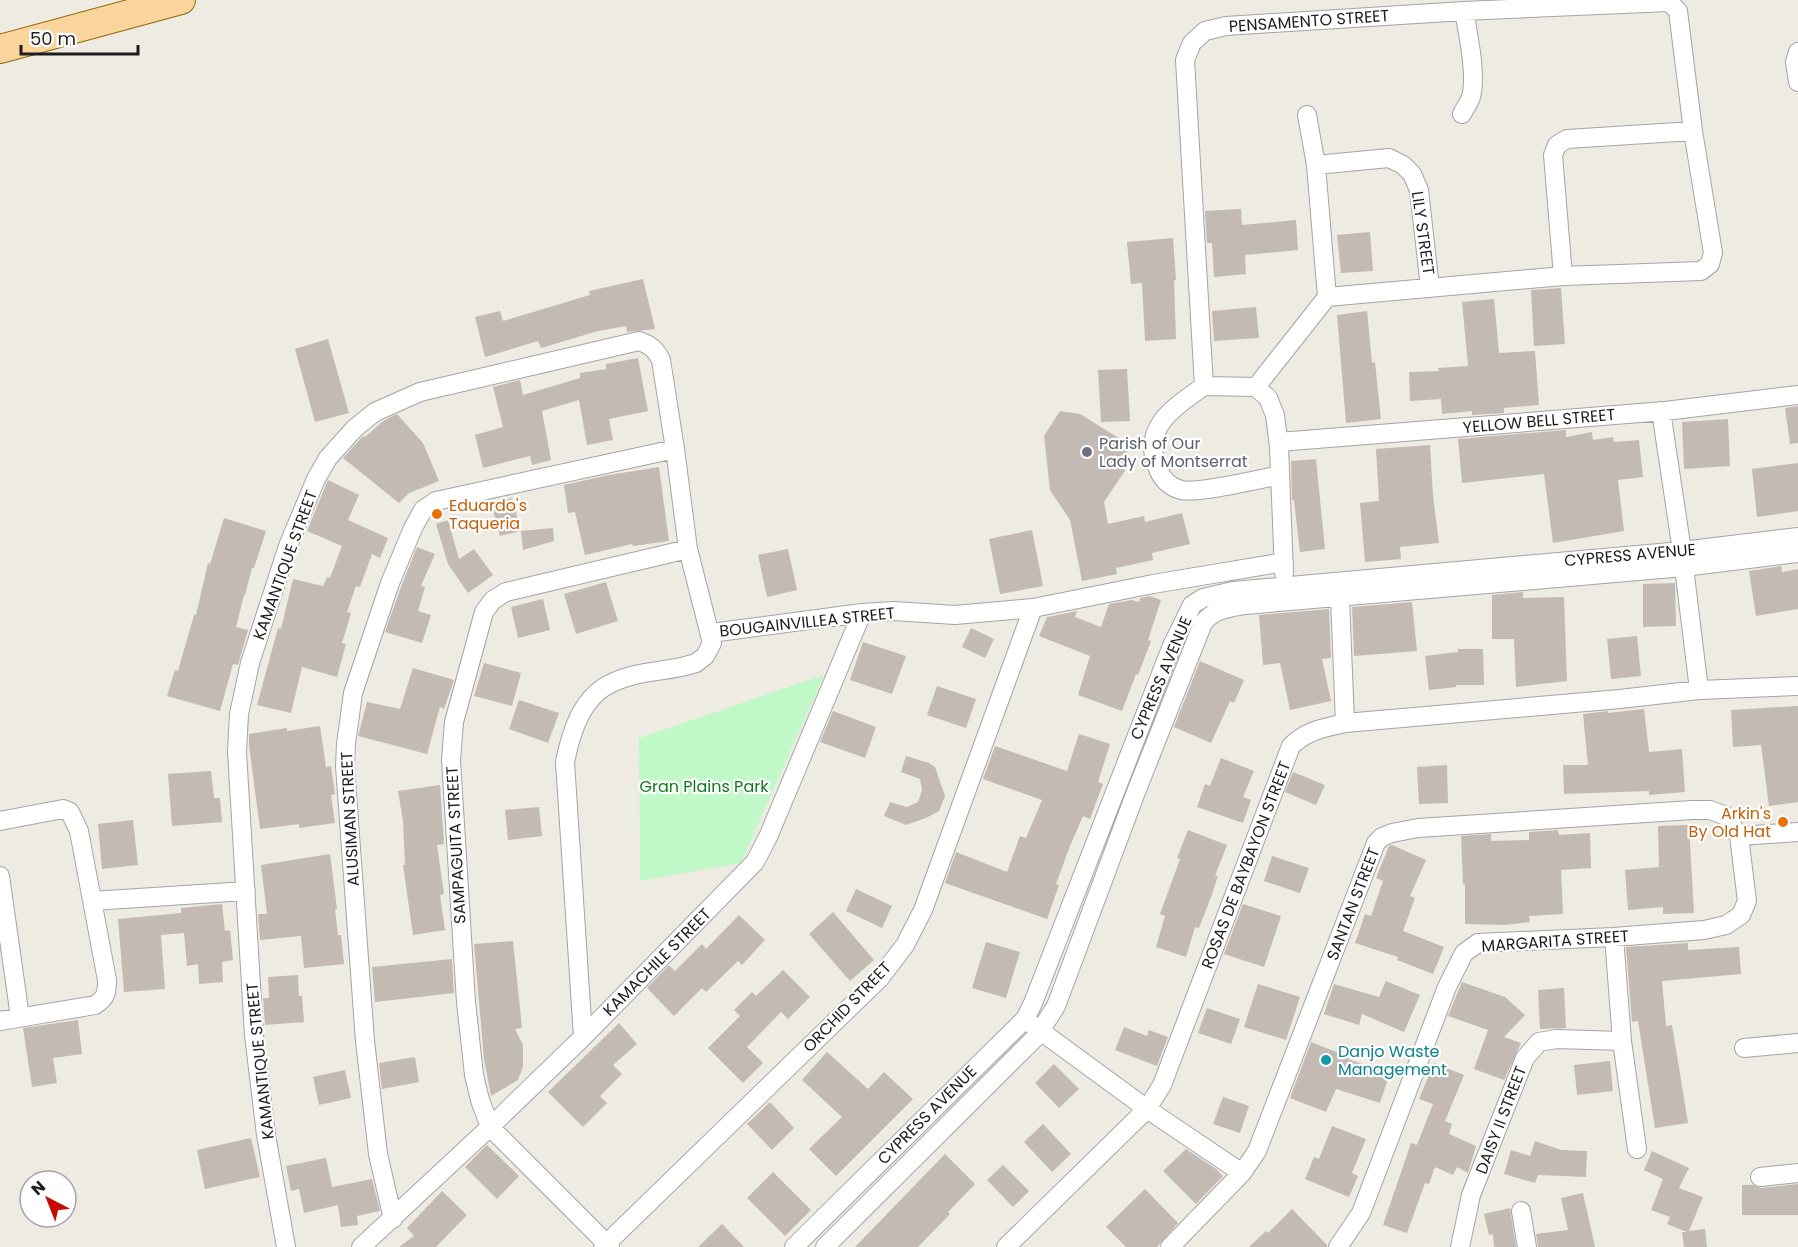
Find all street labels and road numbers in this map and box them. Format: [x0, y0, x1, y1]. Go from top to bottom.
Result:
street label: PENSAMENTO STREET [1228, 4, 1390, 38]
street label: LILY STREET [1406, 190, 1440, 277]
street label: YELLOW BELL STREET [1462, 403, 1616, 439]
street label: KAMANTIQUE STREET [247, 487, 323, 643]
street label: CYPRESS AVENUE [1563, 538, 1697, 572]
street label: BOUGAINVILLEA STREET [718, 601, 896, 643]
street label: CYPRESS AVENUE [1125, 613, 1197, 743]
street label: ALUSIMAN STREET [335, 751, 365, 887]
street label: ROSAS DE BAYBAYON STREET [1196, 758, 1296, 972]
street label: SAMPAGUITA STREET [440, 765, 472, 924]
street label: SANTAN STREET [1321, 844, 1385, 964]
street label: KAMACHILE STREET [598, 903, 716, 1021]
street label: MARGARITA STREET [1481, 924, 1630, 958]
street label: ORCHID STREET [798, 956, 897, 1057]
street label: KAMANTIQUE STREET [240, 981, 280, 1141]
street label: CYPRESS AVENUE [872, 1060, 982, 1170]
street label: DAISY II STREET [1470, 1062, 1532, 1177]

